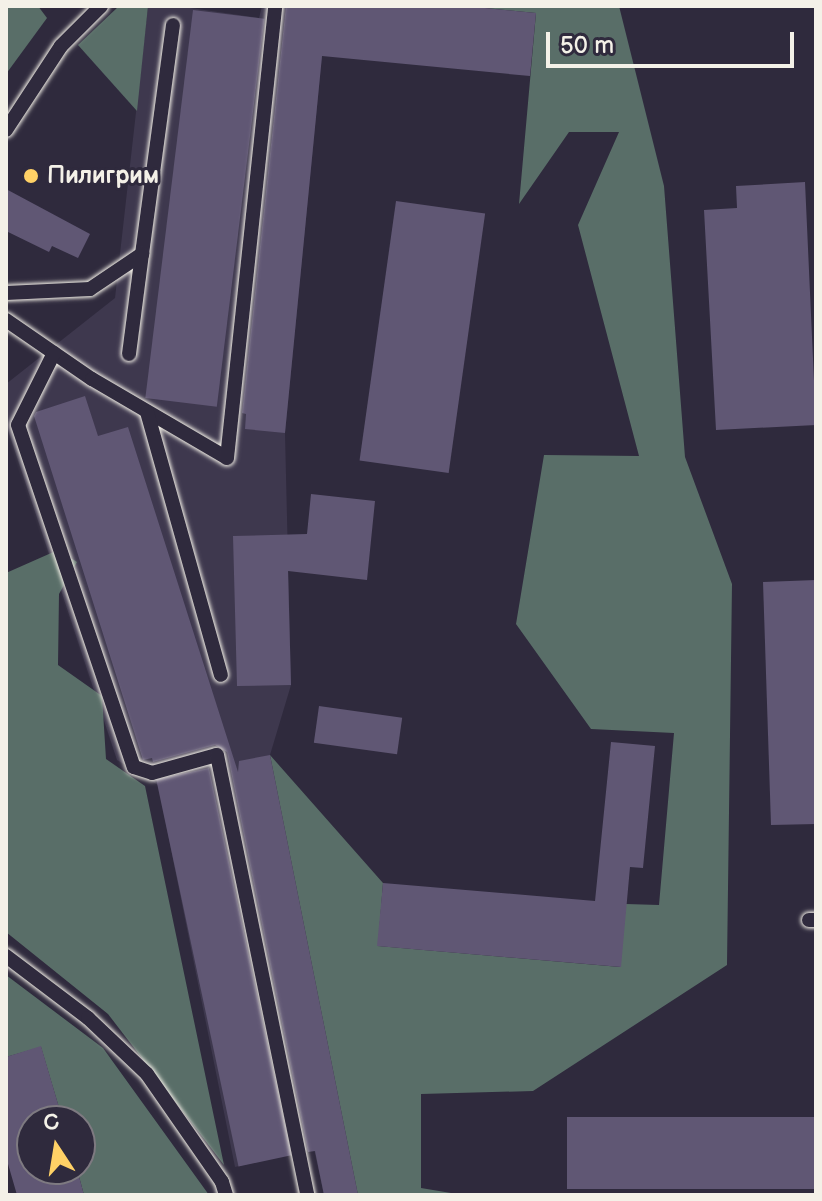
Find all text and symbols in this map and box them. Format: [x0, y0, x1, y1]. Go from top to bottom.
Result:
scale bar [550, 16, 798, 66]
text: 50 m [560, 31, 614, 60]
place label: Пилигрим [47, 162, 159, 190]
marker: Пилигрим [22, 167, 40, 185]
north arrow [16, 1105, 96, 1185]
text: С [41, 1108, 62, 1138]

